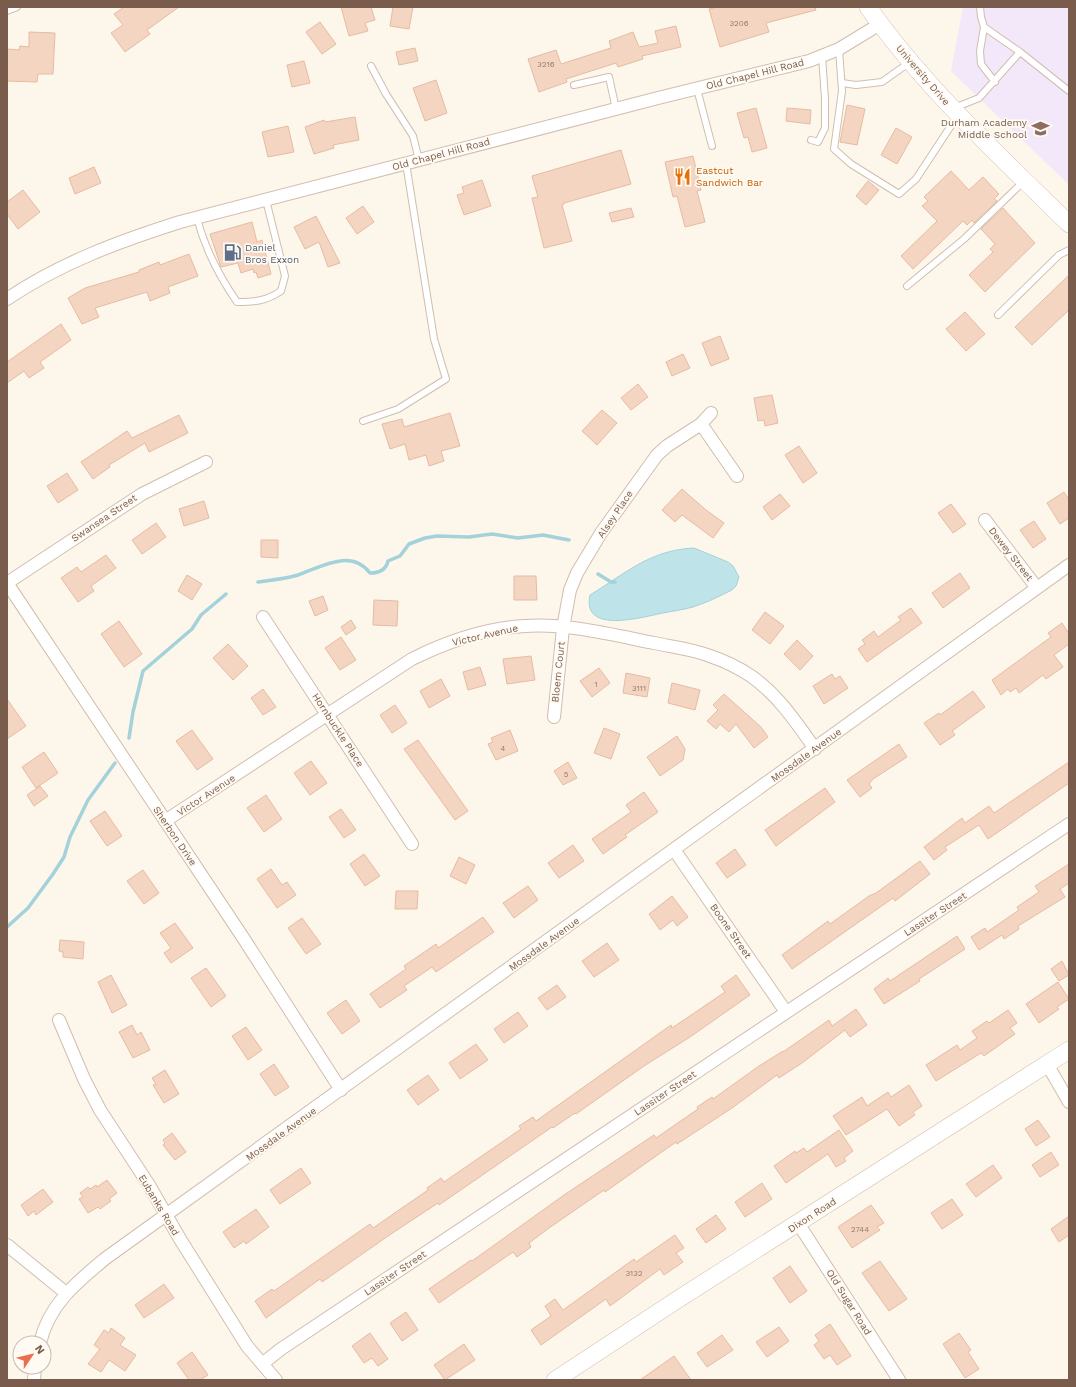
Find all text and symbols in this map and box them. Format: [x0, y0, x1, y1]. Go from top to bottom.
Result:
house number: 3206 [729, 19, 749, 28]
street label: University Drive [894, 43, 952, 107]
street label: Old Chapel Hill Road [705, 56, 805, 92]
house number: 3216 [537, 60, 555, 69]
place label: Durham Academy Middle School [941, 117, 1028, 140]
school or university icon: Durham Academy Middle School [1030, 118, 1050, 138]
street label: Old Chapel Hill Road [391, 136, 491, 172]
place label: Eastcut Sandwich Bar [696, 165, 763, 188]
restaurant icon: Eastcut Sandwich Bar [673, 166, 693, 186]
place label: Daniel Bros Exxon [245, 242, 299, 265]
fuel station icon: Daniel Bros Exxon [222, 243, 242, 263]
street label: Alsey Place [595, 488, 635, 540]
street label: Swansea Street [69, 492, 139, 544]
street label: Dewey Street [987, 525, 1036, 584]
street label: Victor Avenue [451, 622, 519, 648]
street label: Bloem Court [549, 640, 567, 703]
house number: 1 [594, 680, 598, 689]
house number: 3111 [632, 684, 646, 693]
street label: Hornbuckle Place [310, 691, 366, 769]
street label: Mossdale Avenue [769, 726, 843, 784]
house number: 4 [501, 744, 506, 753]
house number: 5 [564, 770, 569, 779]
street label: Victor Avenue [175, 772, 237, 818]
street label: Sherbon Drive [151, 804, 199, 868]
street label: Lassiter Street [902, 889, 969, 938]
street label: Boone Street [708, 902, 754, 961]
street label: Mossdale Avenue [507, 915, 581, 973]
street label: Lassiter Street [632, 1068, 699, 1118]
street label: Mossdale Avenue [244, 1105, 318, 1163]
street label: Eubanks Road [136, 1173, 182, 1237]
street label: Dixon Road [786, 1195, 838, 1235]
house number: 2744 [851, 1225, 869, 1234]
street label: Lassiter Street [362, 1248, 429, 1298]
street label: Old Sugar Road [824, 1267, 874, 1337]
house number: 3132 [625, 1269, 643, 1278]
north arrow [12, 1335, 52, 1375]
text: N [32, 1342, 47, 1357]

